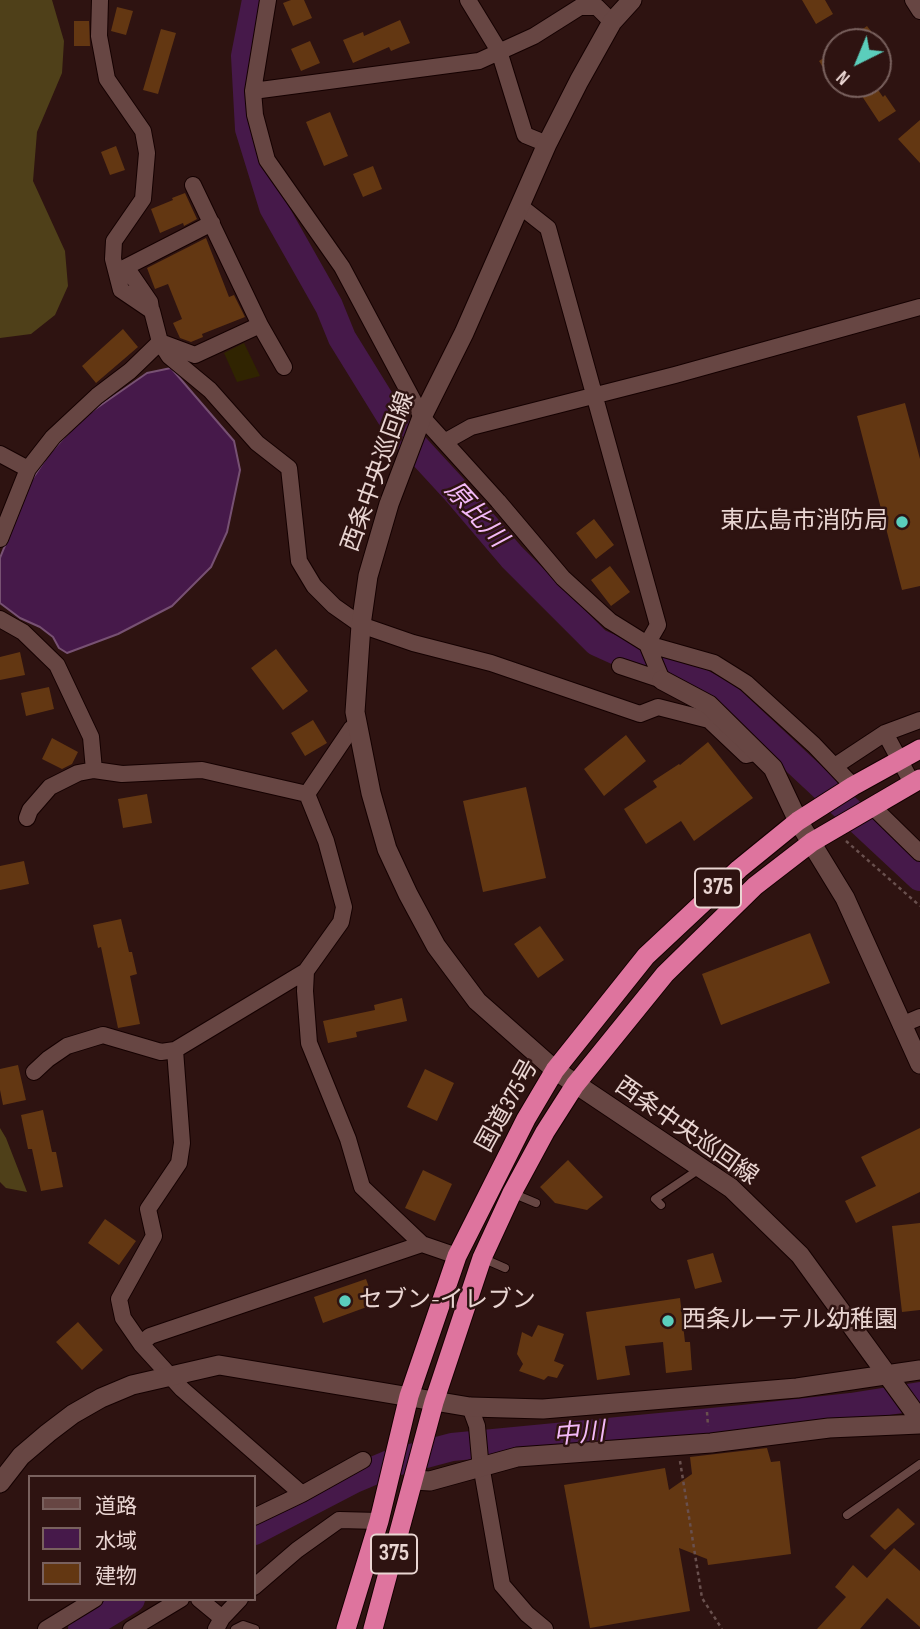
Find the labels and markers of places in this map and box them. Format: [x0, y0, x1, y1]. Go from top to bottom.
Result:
place label: 東広島市消防局 [720, 508, 888, 536]
marker: 東広島市消防局 [894, 514, 910, 530]
place label: セブン-イレブン [359, 1287, 536, 1315]
marker: セブン-イレブン [337, 1293, 353, 1309]
place label: 西条ルーテル幼稚園 [682, 1307, 898, 1335]
marker: 西条ルーテル幼稚園 [660, 1313, 676, 1329]

